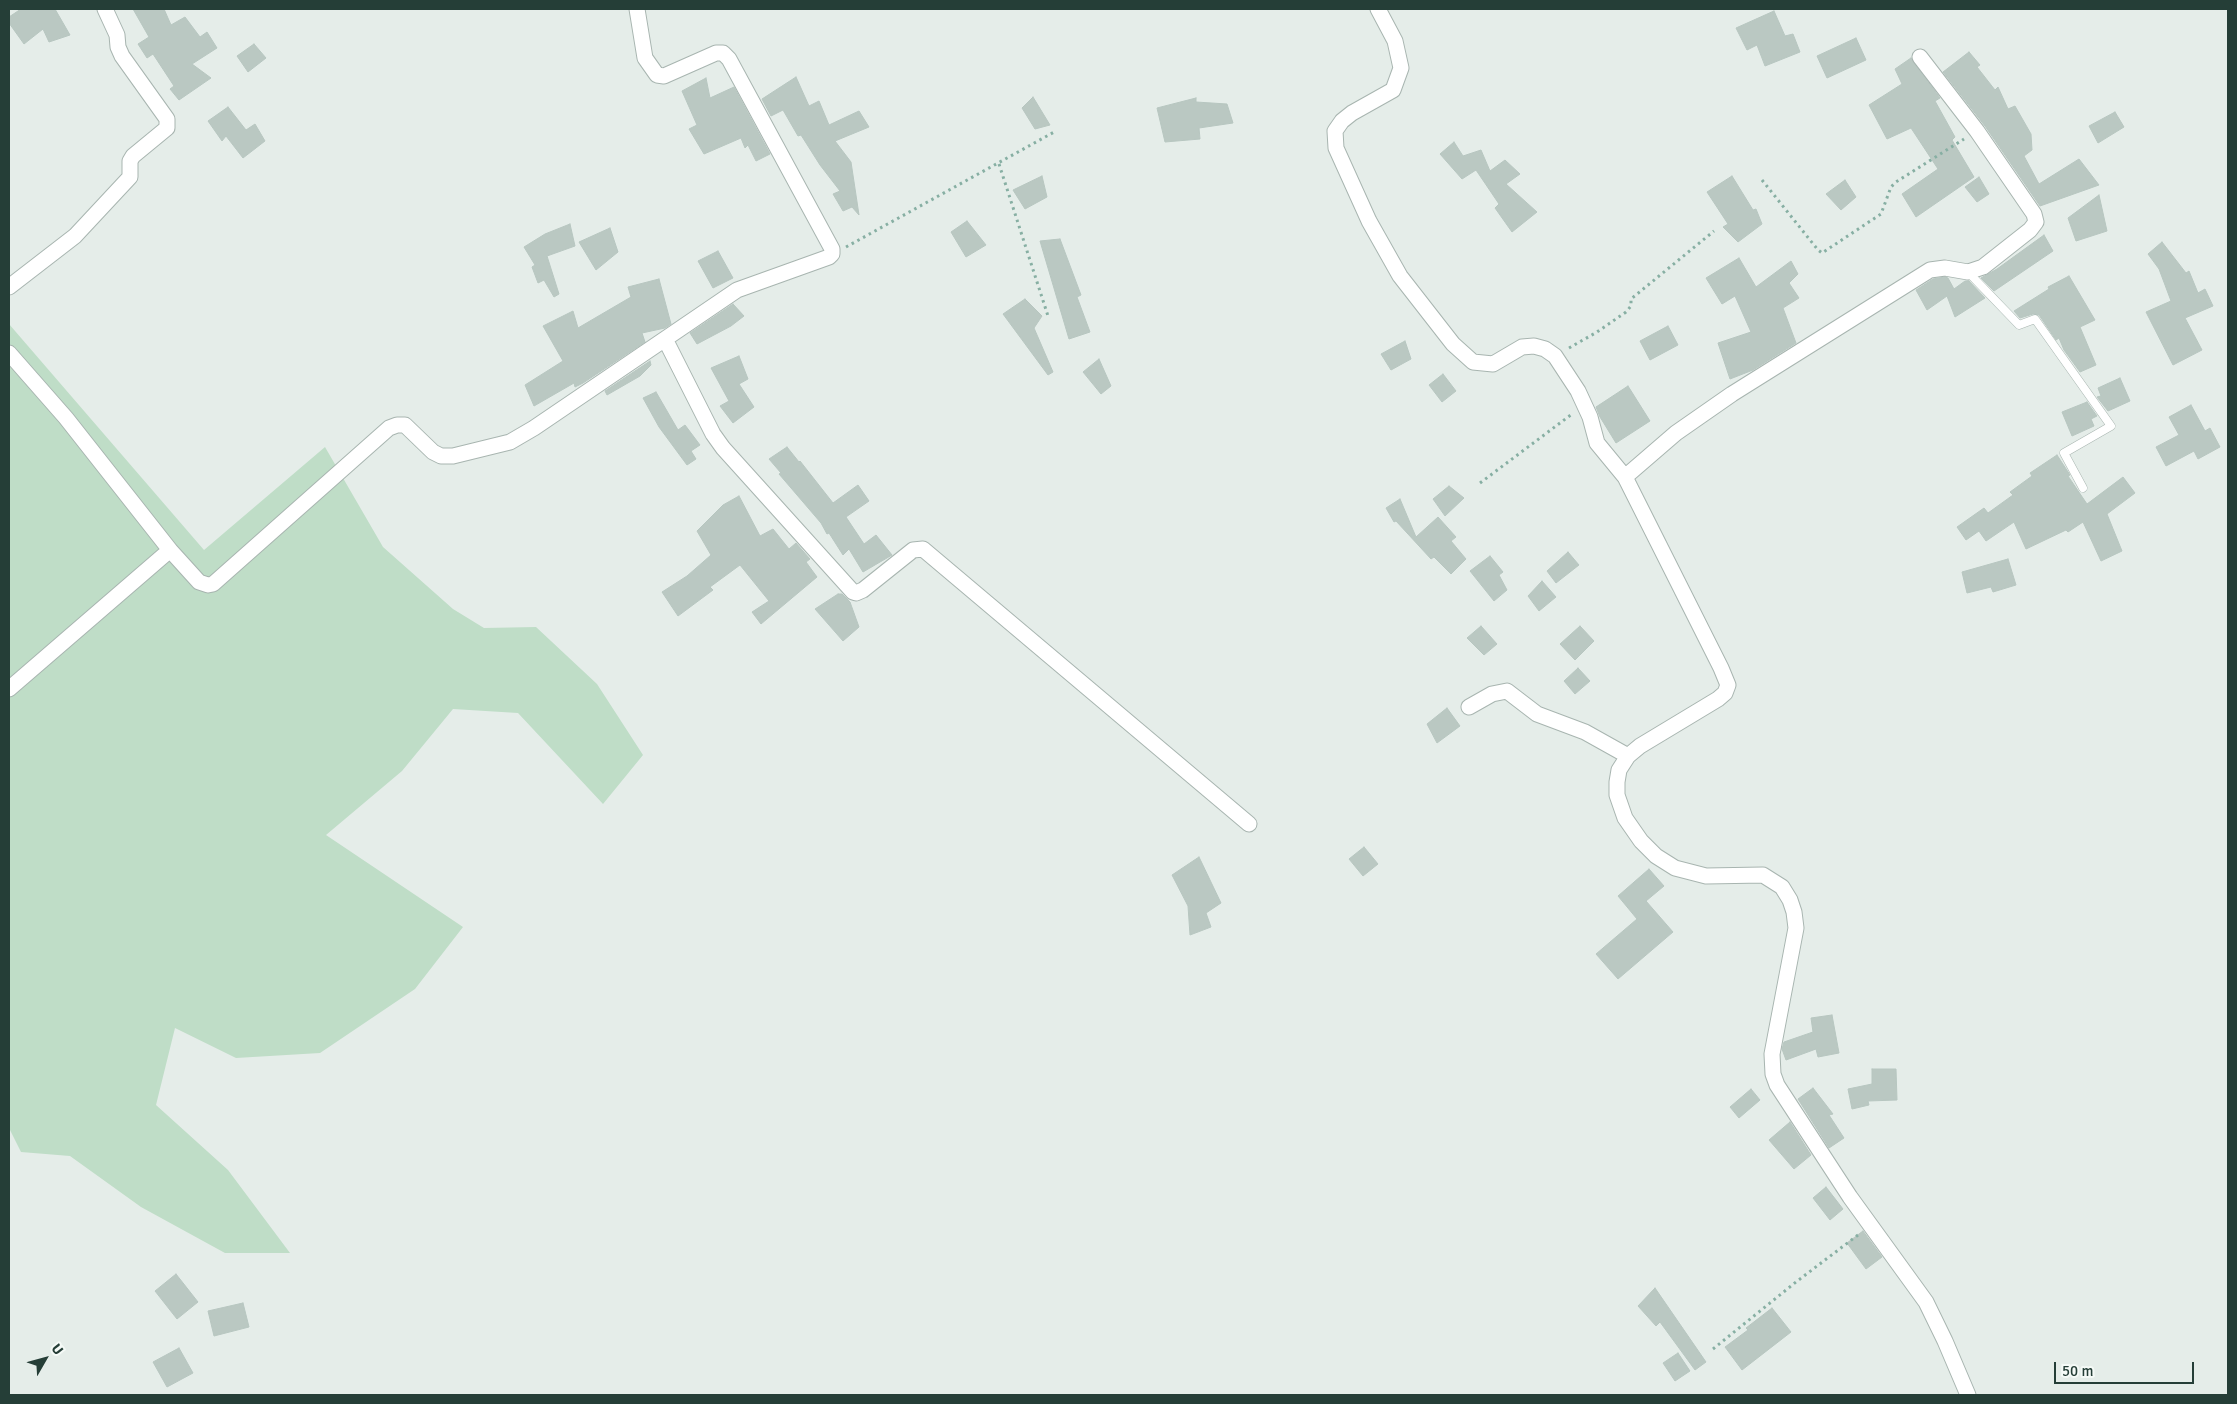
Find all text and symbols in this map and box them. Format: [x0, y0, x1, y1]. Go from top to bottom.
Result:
north arrow [20, 1334, 70, 1384]
text: U [48, 1341, 67, 1358]
scale bar [2057, 1352, 2197, 1384]
text: 50 m [2062, 1362, 2093, 1380]

